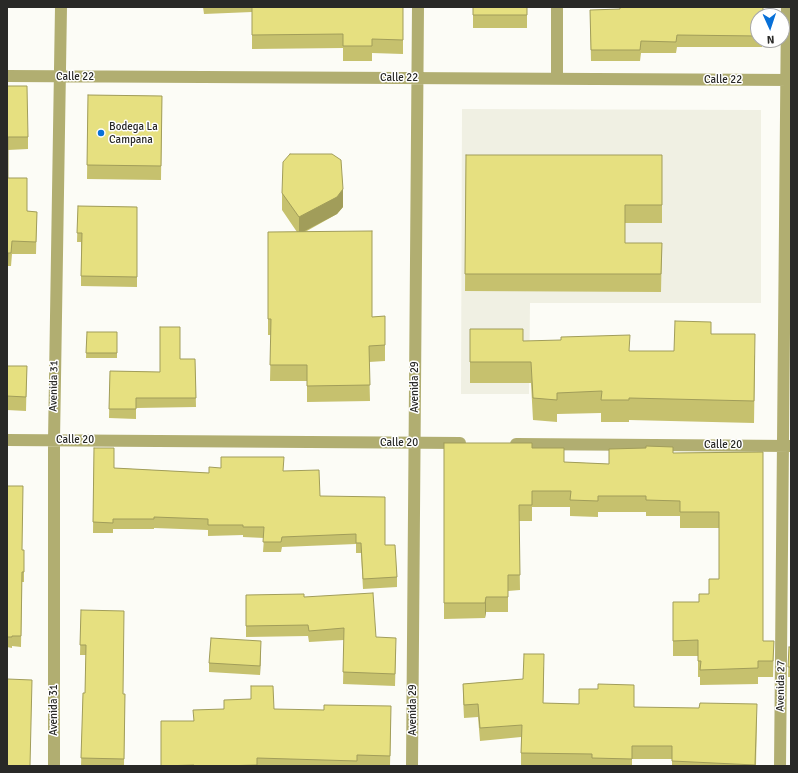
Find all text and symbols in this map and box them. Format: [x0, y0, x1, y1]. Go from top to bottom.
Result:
north arrow [750, 8, 790, 48]
text: N [766, 33, 775, 46]
street label: Calle 22 [56, 70, 94, 84]
street label: Calle 22 [380, 71, 418, 85]
street label: Calle 22 [704, 73, 742, 87]
place label: Bodega La Campana [109, 120, 158, 146]
marker: Bodega La Campana [96, 128, 106, 138]
street label: Avenida 31 [47, 360, 61, 412]
street label: Avenida 29 [408, 361, 422, 413]
street label: Calle 20 [56, 433, 94, 447]
street label: Calle 20 [380, 436, 418, 450]
street label: Calle 20 [704, 438, 742, 452]
street label: Avenida 27 [774, 660, 788, 712]
street label: Avenida 31 [47, 684, 61, 736]
street label: Avenida 29 [406, 684, 420, 736]

